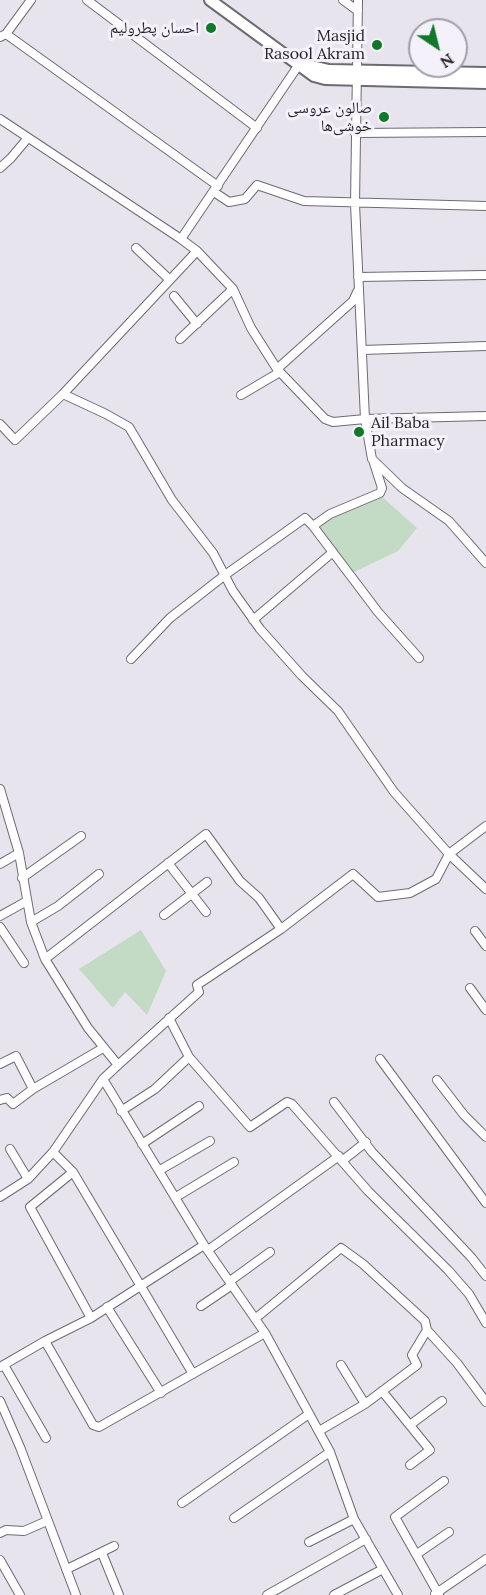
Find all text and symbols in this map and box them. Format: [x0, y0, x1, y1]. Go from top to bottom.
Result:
place label: احسان پطرولیم [110, 18, 199, 38]
north arrow [408, 18, 468, 78]
marker: احسان پطرولیم [204, 21, 218, 35]
place label: Masjid Rasool Akram [264, 26, 365, 64]
marker: Masjid Rasool Akram [370, 38, 384, 52]
text: N [436, 49, 458, 73]
place label: صالون عروسی خوشی‌ها [287, 98, 372, 136]
marker: صالون عروسی خوشی‌ها [377, 110, 391, 124]
place label: Ail Baba Pharmacy [371, 413, 445, 451]
marker: Ail Baba Pharmacy [352, 425, 366, 439]

